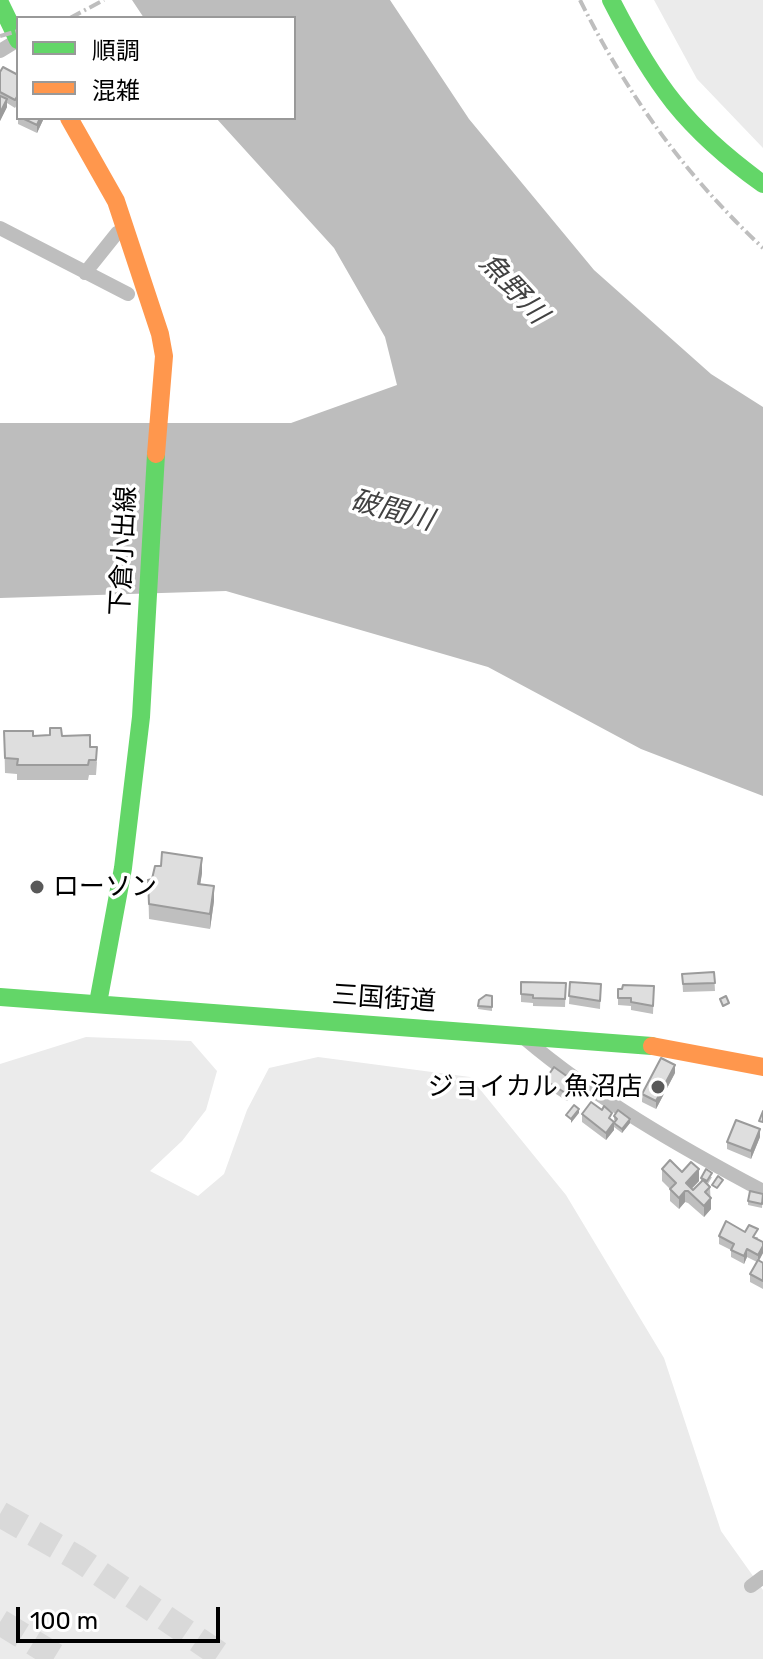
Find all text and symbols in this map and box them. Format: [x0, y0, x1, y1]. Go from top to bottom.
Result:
legend [16, 16, 296, 120]
text: 順調 [92, 37, 140, 65]
text: 混雑 [92, 77, 140, 105]
water label: 魚野川 [472, 247, 554, 331]
water label: 破間川 [347, 484, 437, 538]
street label: 下倉小出線 [105, 485, 143, 617]
place label: ローソン [53, 871, 157, 903]
marker: ローソン [28, 878, 46, 896]
street label: 三国街道 [331, 980, 437, 1018]
place label: ジョイカル 魚沼店 [428, 1071, 642, 1103]
marker: ジョイカル 魚沼店 [649, 1078, 667, 1096]
scale bar [20, 1591, 224, 1641]
text: 100 m [30, 1607, 98, 1635]

